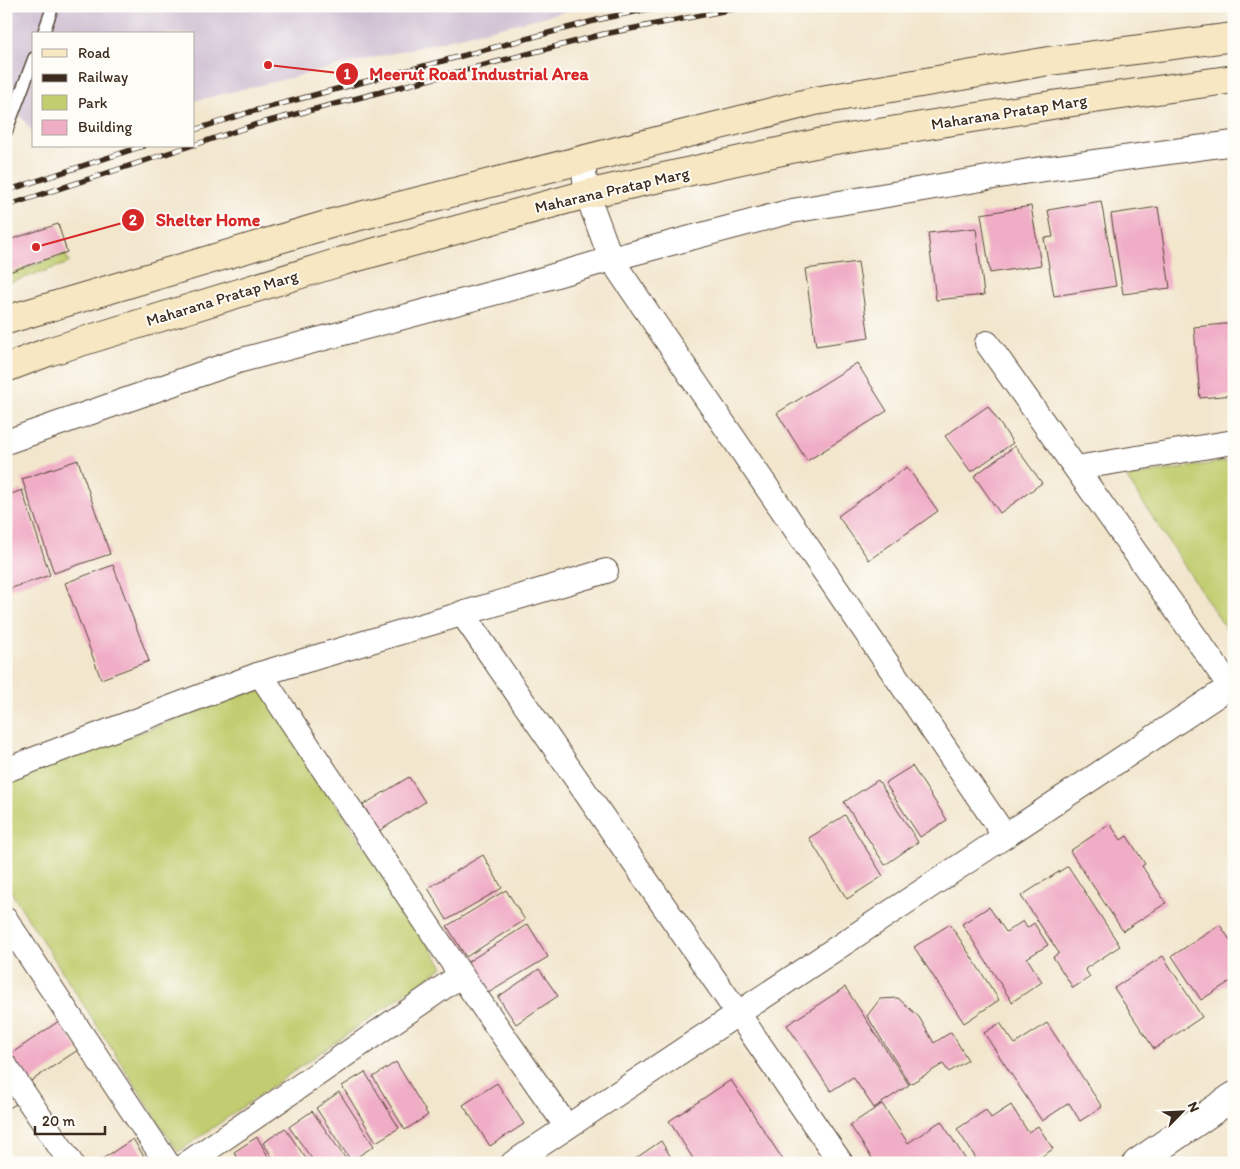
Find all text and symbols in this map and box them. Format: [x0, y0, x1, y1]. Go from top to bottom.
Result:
legend [32, 32, 195, 148]
text: Road [78, 44, 111, 62]
callout: Meerut Road Industrial Area [334, 57, 599, 90]
text: Meerut Road Industrial Area [369, 63, 589, 85]
text: 1 [344, 65, 351, 83]
text: Railway [78, 68, 128, 86]
street label: Maharana Pratap Marg [930, 90, 1089, 134]
text: Park [78, 94, 108, 112]
text: Building [78, 118, 132, 136]
street label: Maharana Pratap Marg [533, 163, 692, 217]
callout: Shelter Home [120, 203, 271, 236]
text: Shelter Home [156, 209, 261, 231]
text: 2 [129, 211, 137, 229]
street label: Maharana Pratap Marg [144, 266, 301, 330]
north arrow [1158, 1086, 1208, 1136]
text: N [1184, 1099, 1203, 1115]
scale bar [35, 1104, 105, 1136]
text: 20 m [42, 1112, 76, 1130]

